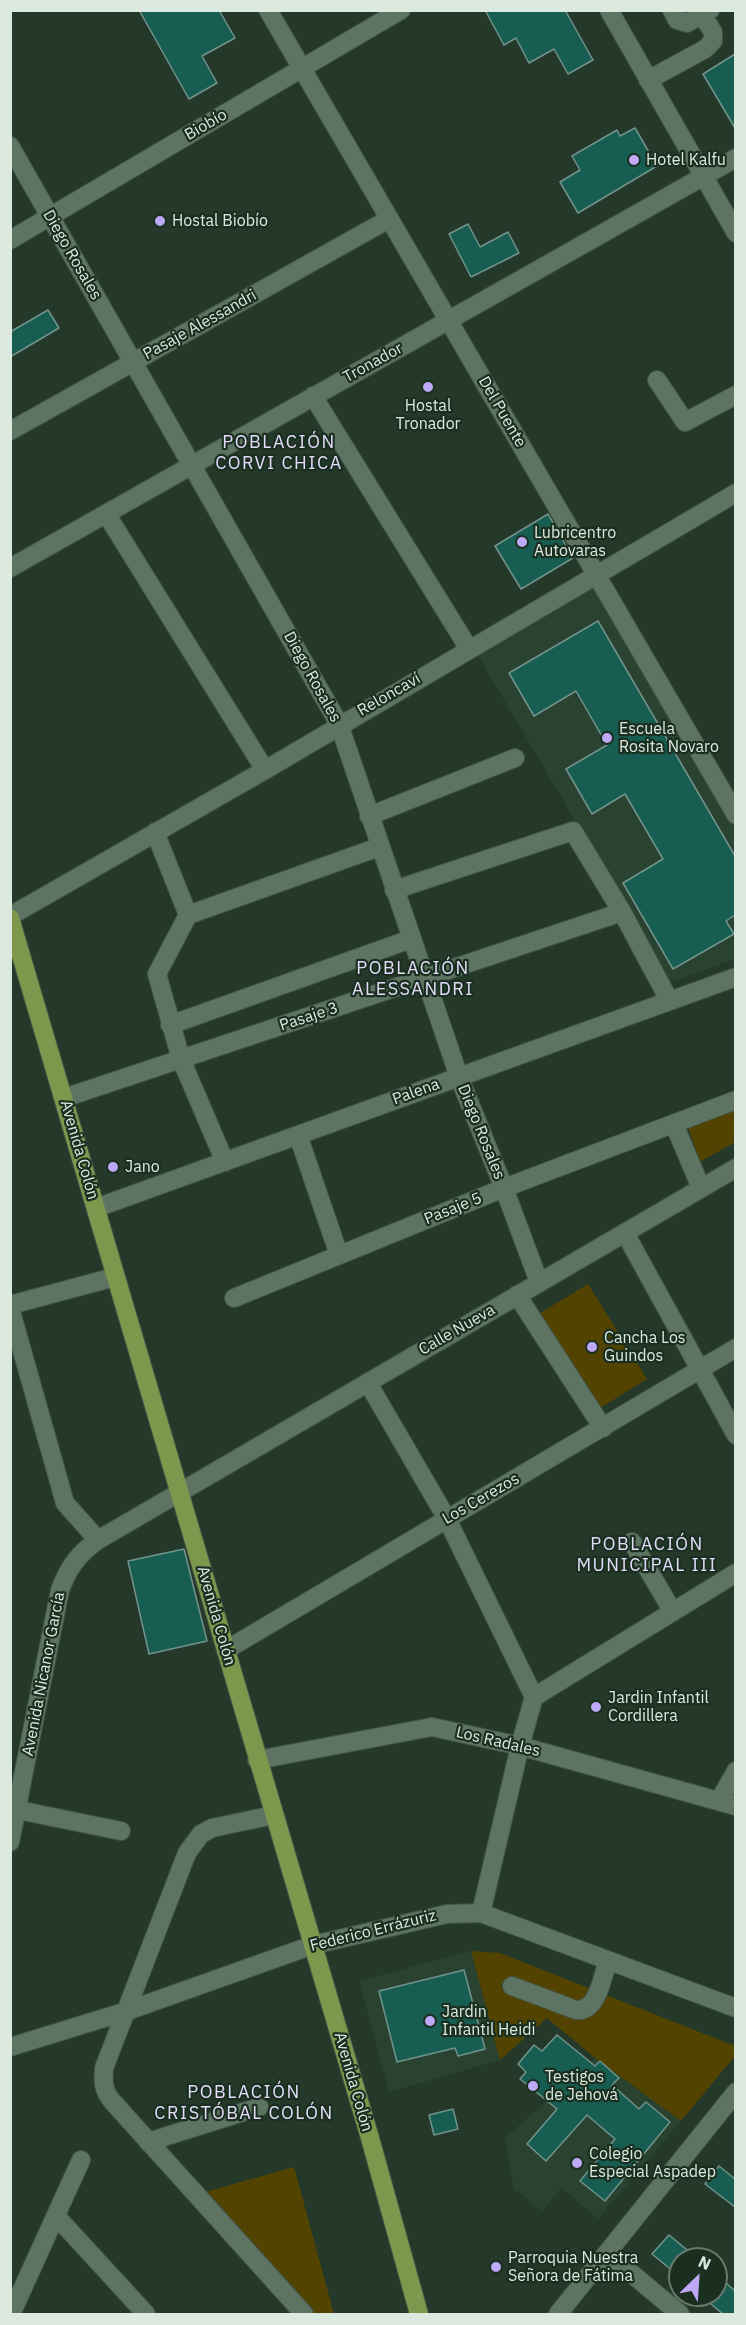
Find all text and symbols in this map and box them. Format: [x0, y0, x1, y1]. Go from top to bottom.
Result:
street label: Biobío [181, 105, 231, 145]
place label: Hotel Kalfu [646, 150, 726, 170]
marker: Hotel Kalfu [627, 153, 641, 167]
street label: Diego Rosales [38, 207, 106, 303]
place label: Hostal Biobío [172, 211, 268, 231]
marker: Hostal Biobío [153, 214, 167, 228]
street label: Pasaje Alessandri [140, 286, 260, 364]
street label: Tronador [340, 339, 406, 387]
street label: Del Puente [474, 373, 530, 451]
marker: Hostal Tronador [421, 380, 435, 394]
place label: Hostal Tronador [396, 396, 460, 434]
district label: POBLACIÓN CORVI CHICA [215, 432, 343, 474]
place label: Lubricentro Autovaras [534, 523, 616, 561]
marker: Lubricentro Autovaras [515, 535, 529, 549]
street label: Diego Rosales [279, 628, 345, 726]
street label: Reloncaví [354, 669, 424, 721]
place label: Escuela Rosita Novaro [619, 719, 719, 757]
marker: Escuela Rosita Novaro [600, 731, 614, 745]
district label: POBLACIÓN ALESSANDRI [352, 958, 474, 1000]
street label: Pasaje 3 [277, 999, 341, 1035]
street label: Palena [390, 1075, 442, 1109]
street label: Diego Rosales [453, 1082, 509, 1182]
street label: Avenida Colón [56, 1098, 102, 1202]
place label: Jano [125, 1157, 160, 1177]
marker: Jano [106, 1160, 120, 1174]
street label: Pasaje 5 [421, 1189, 485, 1229]
street label: Calle Nueva [415, 1300, 499, 1360]
place label: Cancha Los Guindos [604, 1328, 686, 1366]
marker: Cancha Los Guindos [585, 1340, 599, 1354]
street label: Los Cerezos [439, 1469, 523, 1529]
district label: POBLACIÓN MUNICIPAL III [576, 1534, 718, 1576]
street label: Avenida Colón [193, 1564, 239, 1668]
street label: Avenida Nicanor García [19, 1590, 69, 1758]
place label: Jardin Infantil Cordillera [608, 1688, 709, 1726]
marker: Jardin Infantil Cordillera [589, 1700, 603, 1714]
street label: Los Radales [454, 1723, 542, 1761]
street label: Federico Errázuriz [308, 1906, 438, 1956]
place label: Jardin Infantil Heidi [442, 2002, 535, 2040]
marker: Jardin Infantil Heidi [423, 2014, 437, 2028]
street label: Avenida Colón [330, 2030, 376, 2134]
place label: Testigos de Jehová [545, 2067, 618, 2105]
marker: Testigos de Jehová [526, 2079, 540, 2093]
district label: POBLACIÓN CRISTÓBAL COLÓN [154, 2082, 334, 2124]
place label: Colegio Especial Aspadep [589, 2144, 716, 2182]
marker: Colegio Especial Aspadep [570, 2156, 584, 2170]
north arrow [668, 2247, 728, 2307]
place label: Parroquia Nuestra Señora de Fátima [508, 2248, 638, 2286]
text: N [695, 2251, 714, 2274]
marker: Parroquia Nuestra Señora de Fátima [489, 2260, 503, 2274]

